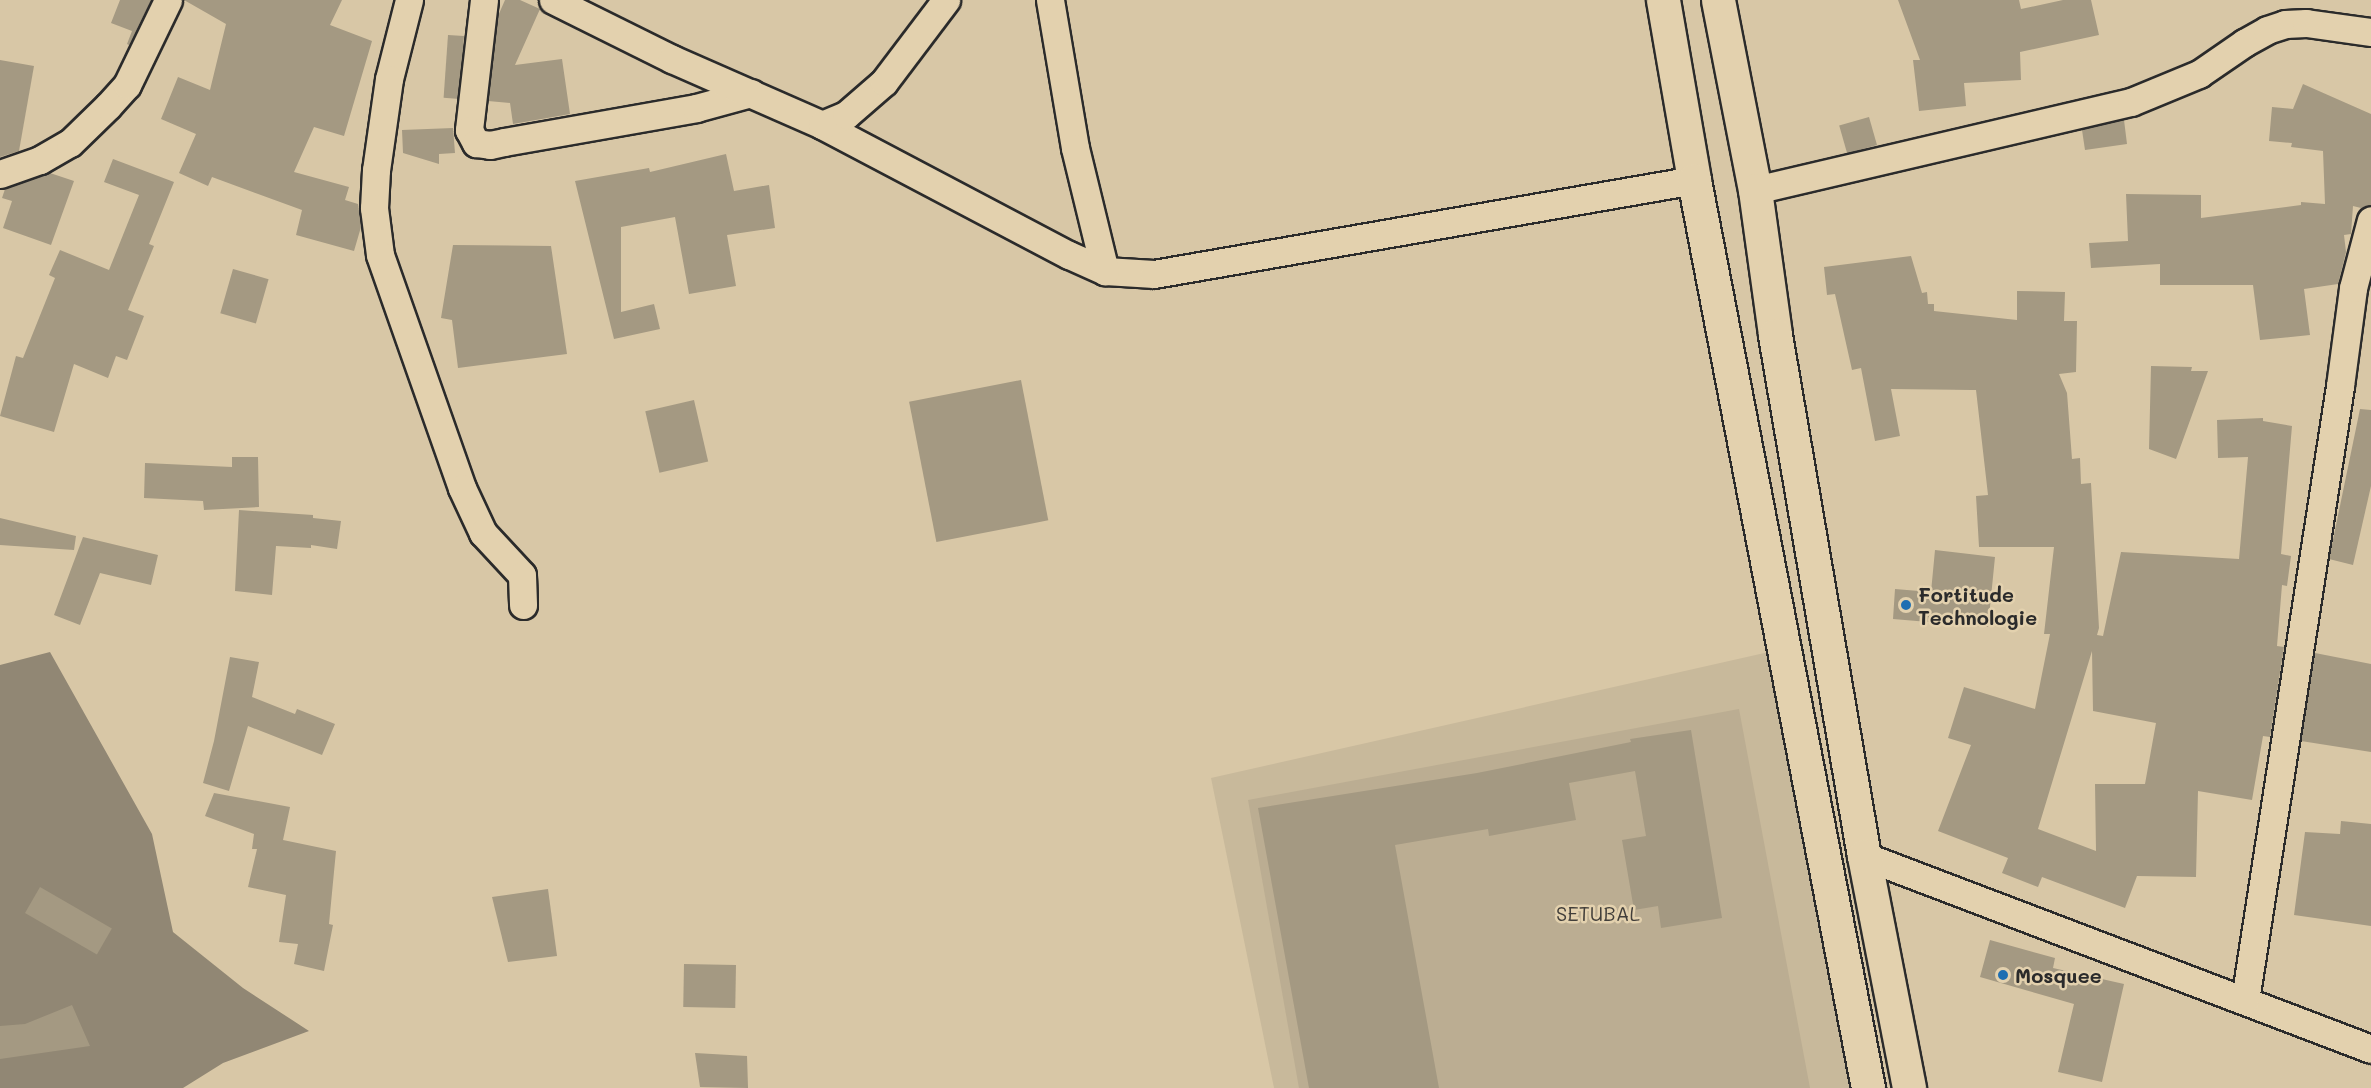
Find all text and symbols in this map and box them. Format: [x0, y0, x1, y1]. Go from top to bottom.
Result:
place label: Fortitude Technologie [1918, 582, 2037, 629]
marker: Fortitude Technologie [1899, 598, 1913, 612]
park label: SETUBAL [1556, 901, 1640, 925]
place label: Mosquee [2015, 963, 2102, 987]
marker: Mosquee [1996, 968, 2010, 982]

